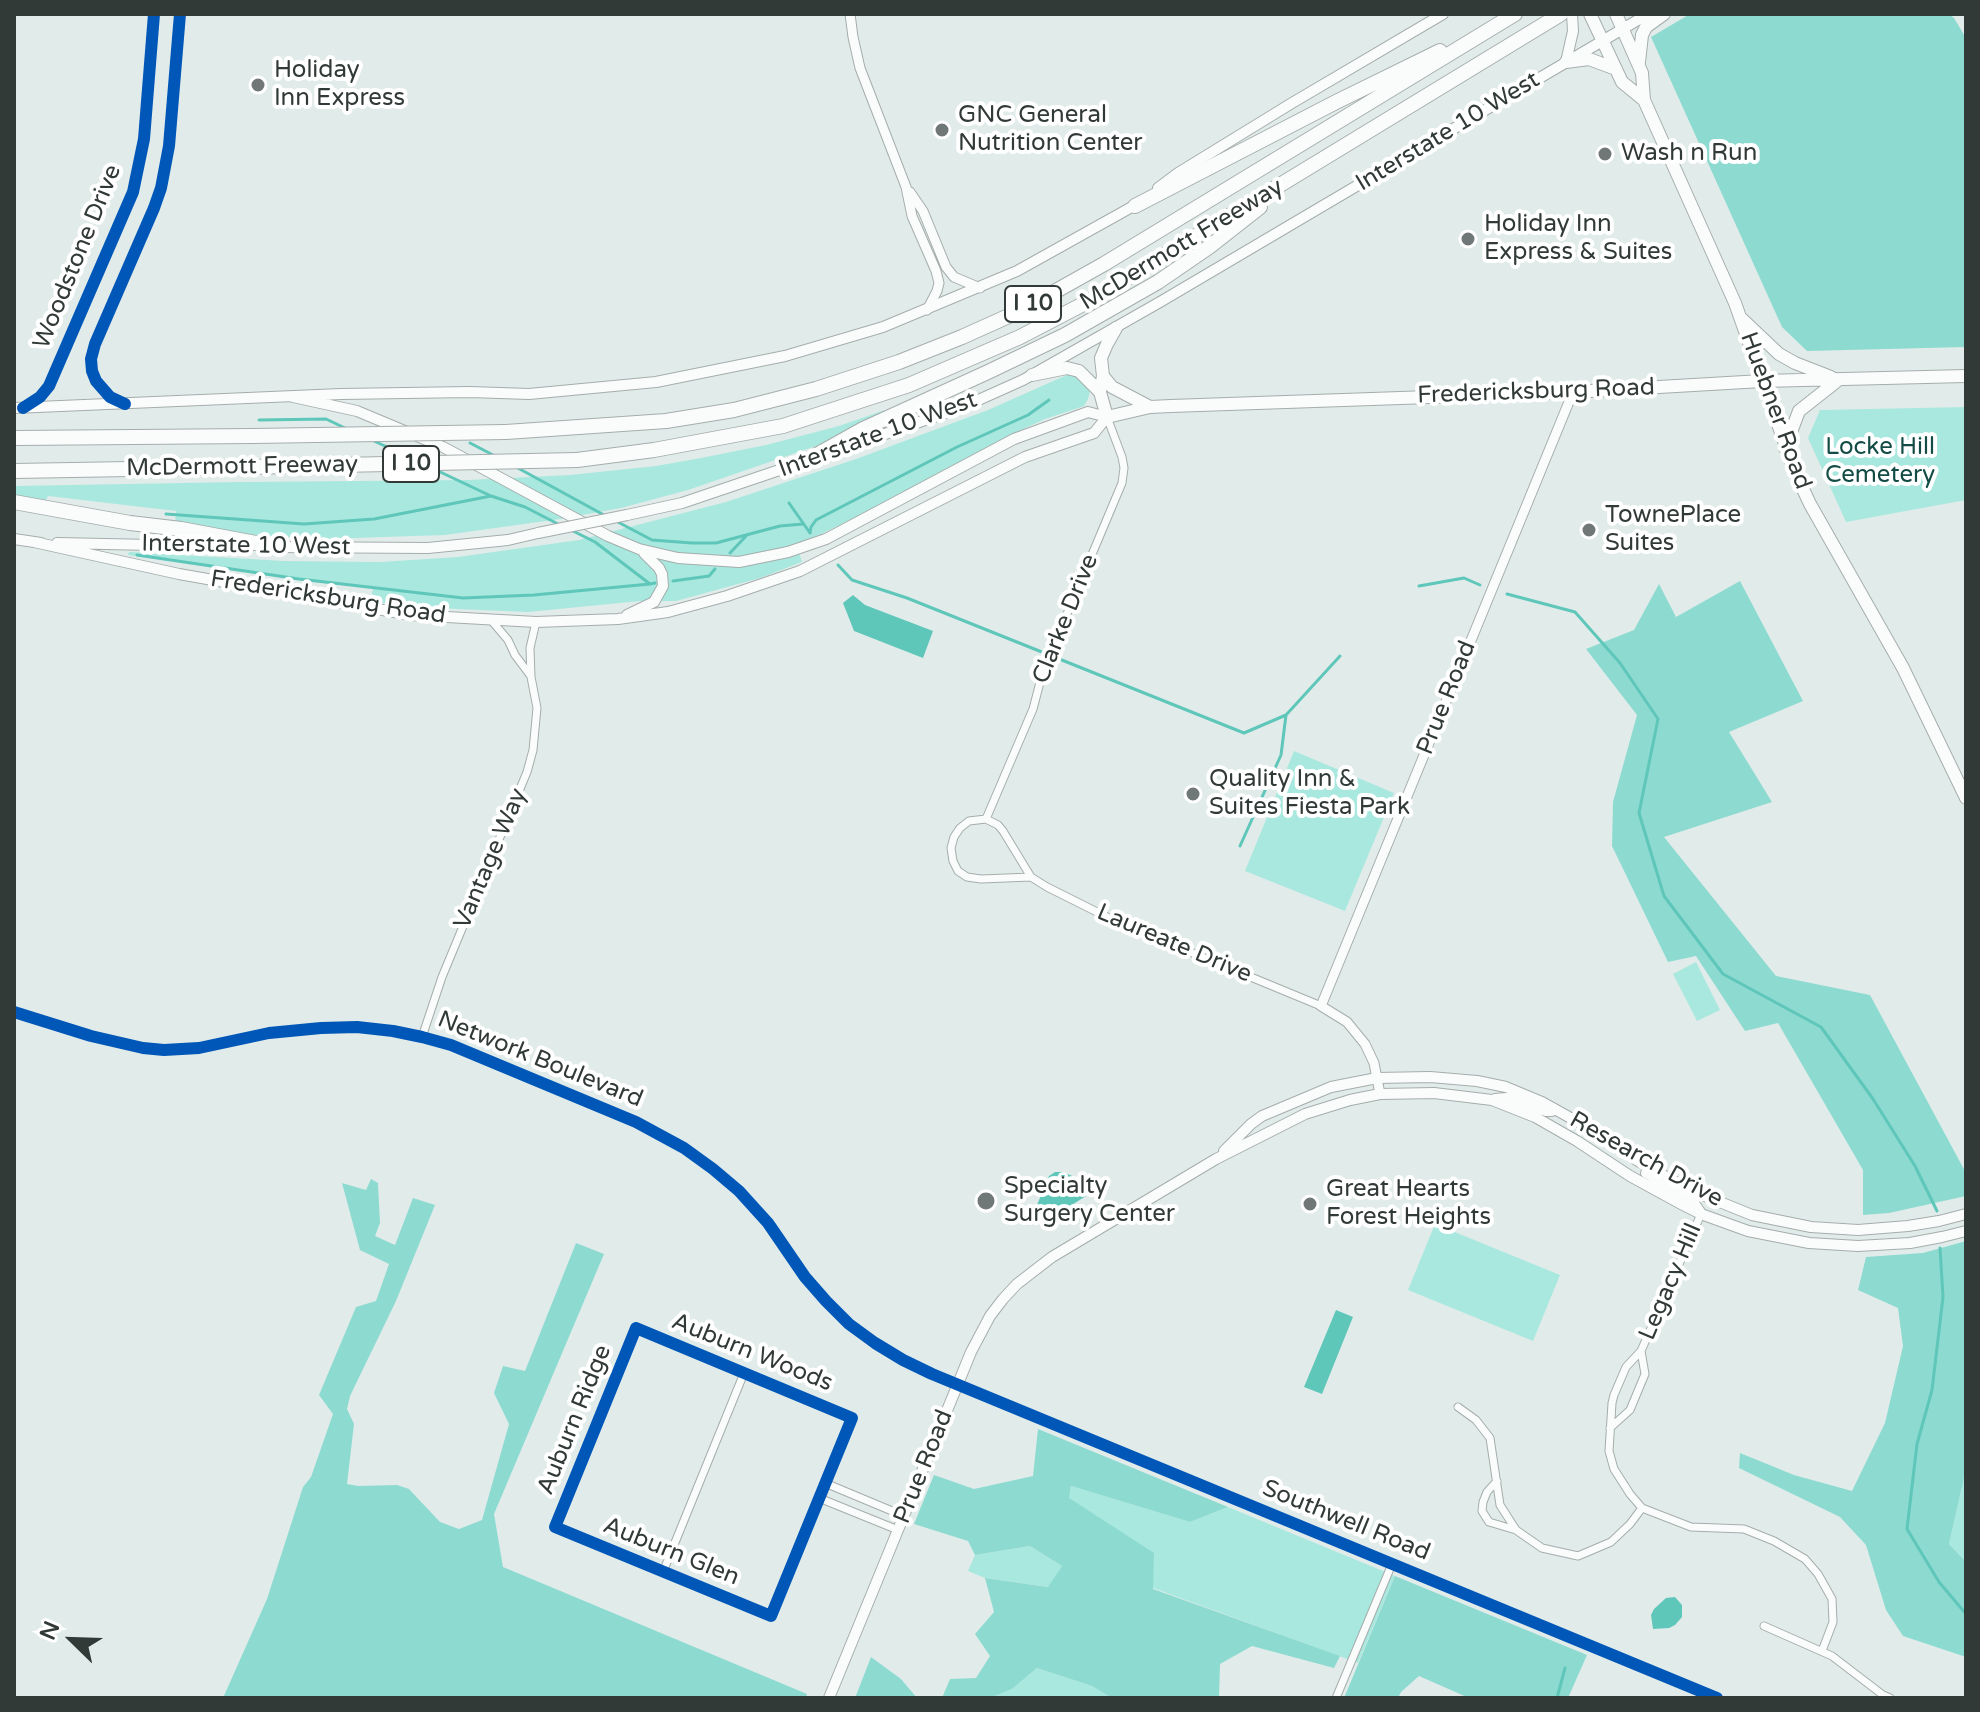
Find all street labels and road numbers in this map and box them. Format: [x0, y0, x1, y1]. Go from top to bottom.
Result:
street label: Interstate 10 West [1351, 66, 1545, 198]
street label: Woodstone Drive [28, 161, 128, 353]
street label: McDermott Freeway [1075, 173, 1289, 317]
road number: I 10 [1005, 286, 1061, 322]
street label: Huebner Road [1733, 329, 1817, 493]
street label: Fredericksburg Road [1417, 373, 1655, 411]
street label: Interstate 10 West [775, 386, 981, 484]
road number: I 10 [383, 446, 439, 482]
street label: McDermott Freeway [126, 451, 358, 483]
street label: Interstate 10 West [141, 530, 351, 562]
street label: Clarke Drive [1027, 550, 1105, 688]
street label: Fredericksburg Road [208, 565, 448, 631]
street label: Prue Road [1411, 637, 1483, 759]
street label: Vantage Way [448, 784, 534, 934]
street label: Laureate Drive [1092, 898, 1256, 990]
street label: Network Boulevard [433, 1006, 647, 1114]
street label: Research Drive [1564, 1106, 1728, 1214]
street label: Legacy Hill [1634, 1219, 1708, 1345]
street label: Auburn Woods [667, 1308, 837, 1398]
street label: Auburn Ridge [532, 1341, 618, 1499]
street label: Prue Road [888, 1406, 960, 1528]
street label: Southwell Road [1258, 1474, 1434, 1568]
street label: Auburn Glen [599, 1512, 743, 1592]

